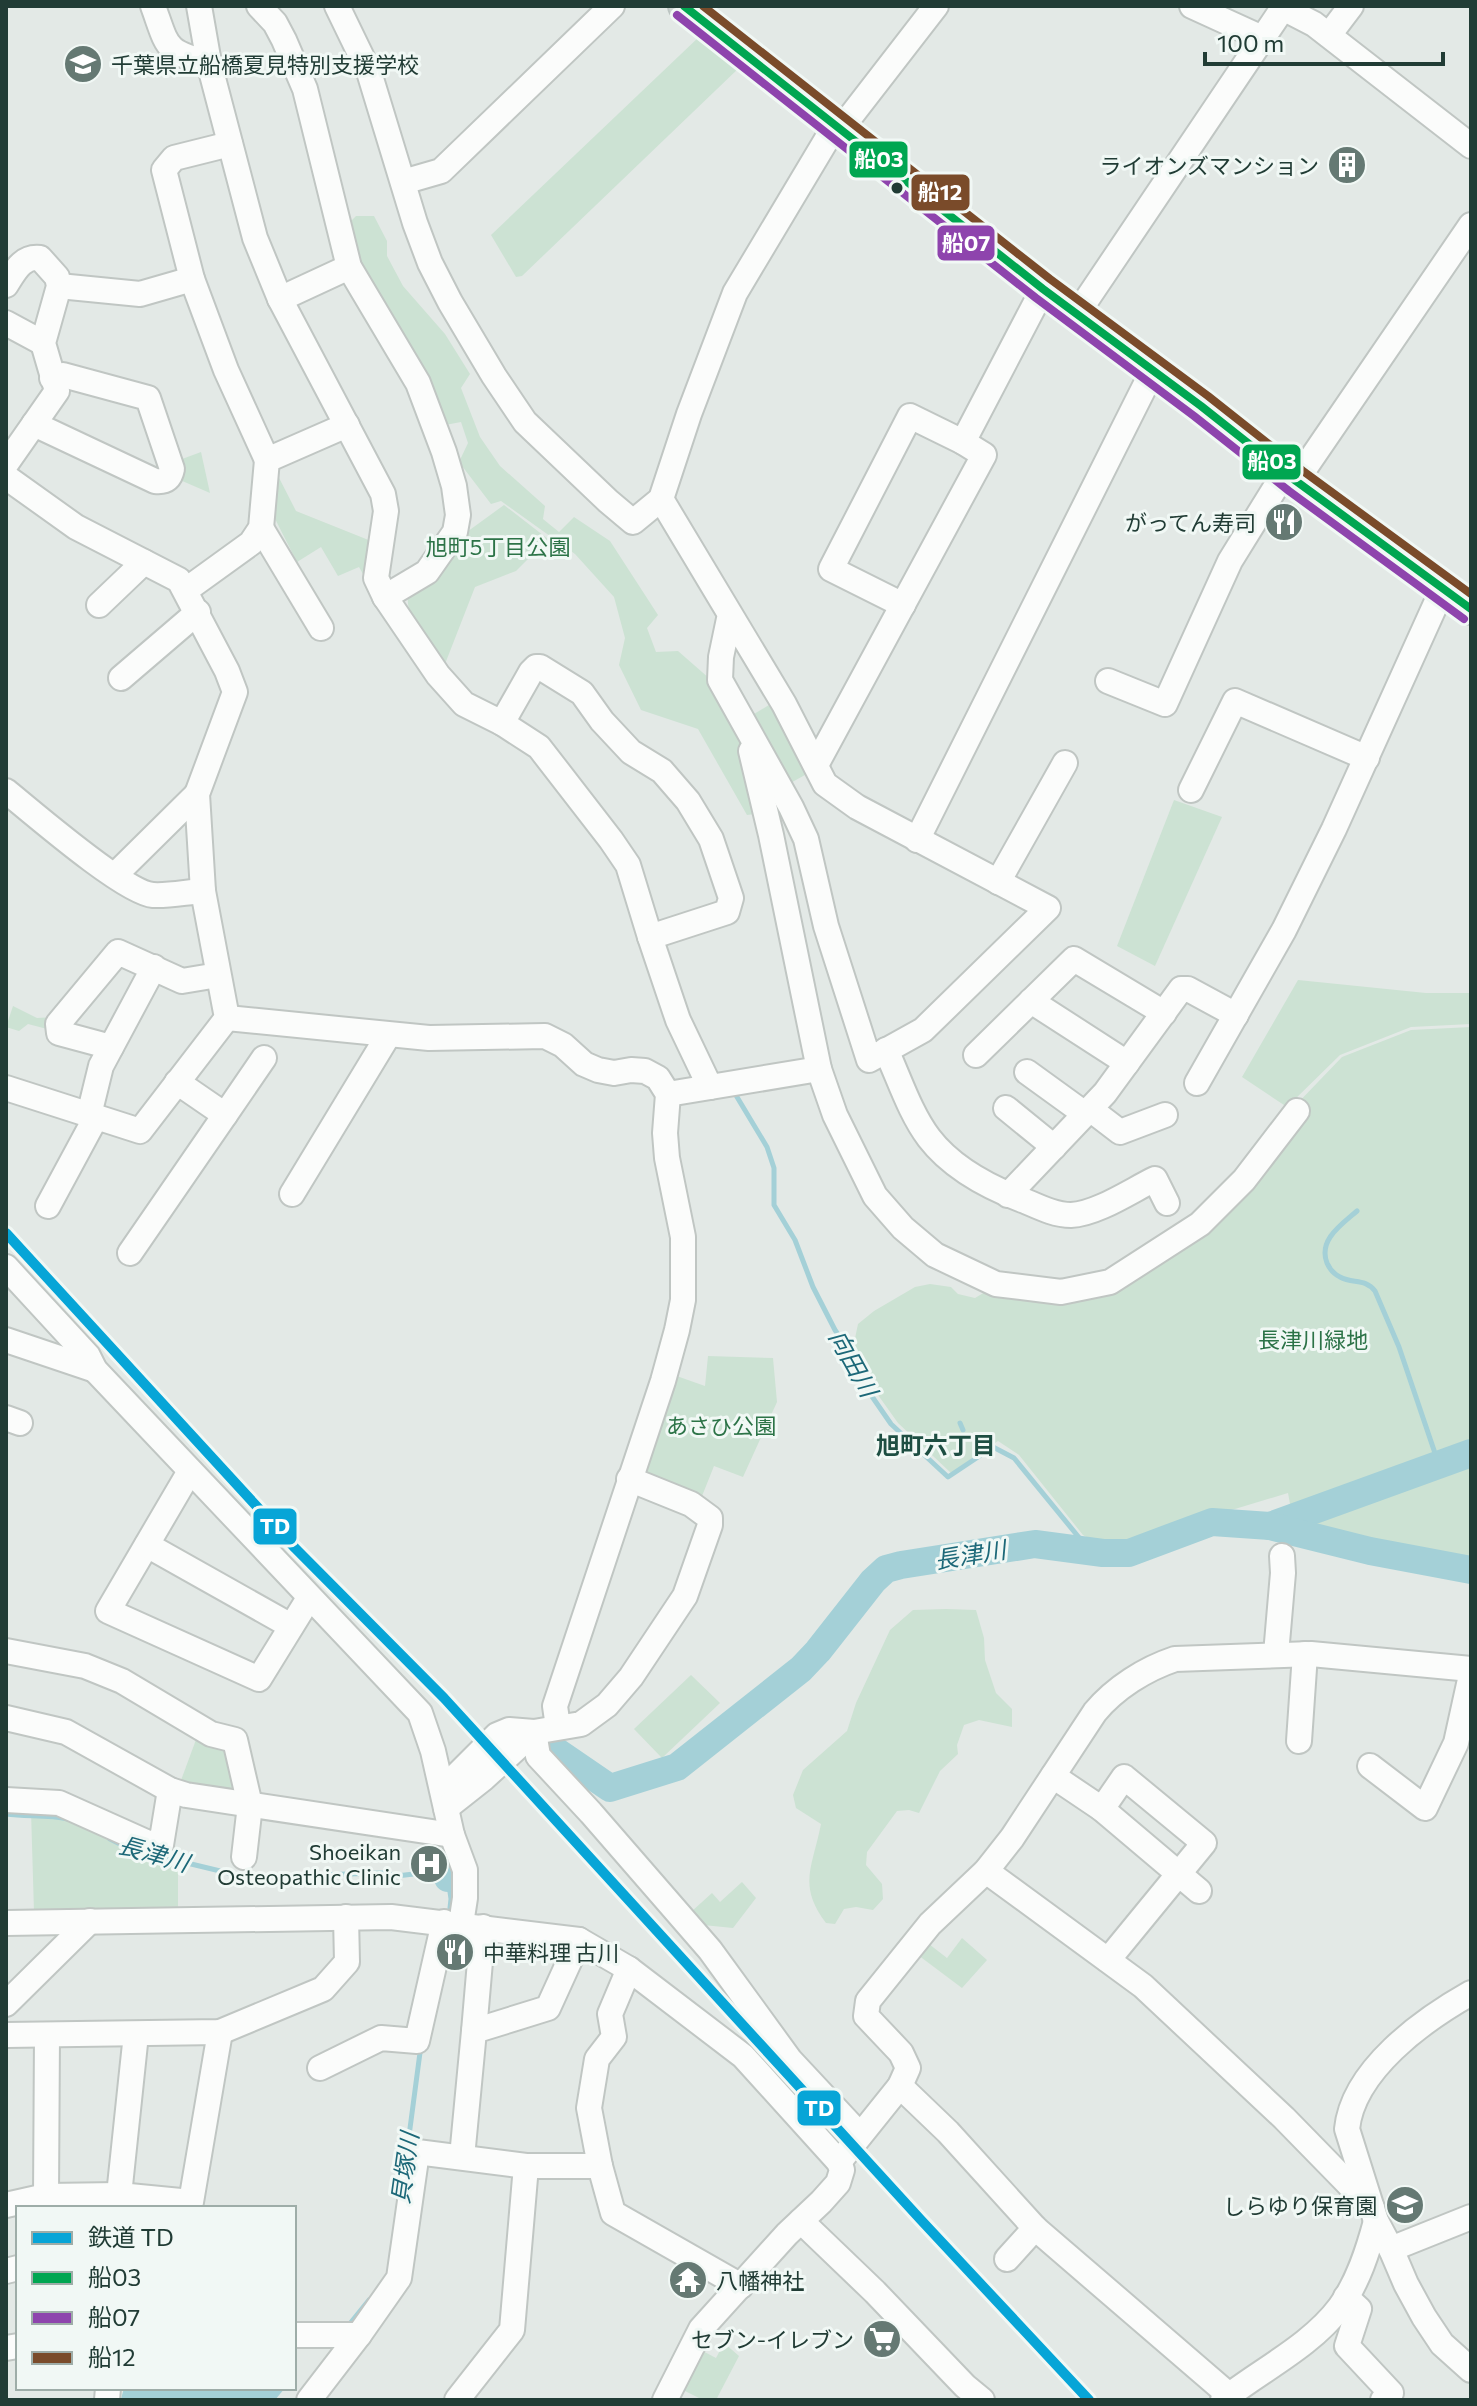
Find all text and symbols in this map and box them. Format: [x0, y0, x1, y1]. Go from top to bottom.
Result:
scale bar [1205, 16, 1443, 66]
text: 100 m [1217, 28, 1284, 57]
school or university icon: 千葉県立船橋夏見特別支援学校 [62, 43, 104, 85]
place label: 千葉県立船橋夏見特別支援学校 [111, 51, 419, 78]
line badge: 船03 [848, 140, 909, 179]
building icon: ライオンズマンション [1326, 144, 1368, 186]
text: 船03 [854, 145, 904, 172]
place label: ライオンズマンション [1099, 152, 1319, 179]
line badge: 船12 [910, 173, 971, 212]
text: 船12 [918, 178, 962, 205]
unlabelled marker [889, 180, 905, 196]
line badge: 船07 [936, 224, 996, 262]
text: 船07 [942, 229, 990, 256]
line badge: 船03 [1241, 443, 1302, 481]
text: 船03 [1247, 447, 1297, 474]
restaurant icon: がってん寿司 [1263, 501, 1305, 543]
place label: がってん寿司 [1125, 509, 1256, 536]
park label: 旭町5丁目公園 [426, 533, 570, 560]
water label: 向田川 [824, 1324, 886, 1404]
park label: 長津川緑地 [1258, 1326, 1368, 1353]
park label: あさひ公園 [666, 1412, 776, 1439]
district label: 旭町六丁目 [876, 1430, 996, 1459]
line badge: TD [252, 1507, 298, 1546]
text: TD [260, 1512, 290, 1539]
water label: 長津川 [932, 1534, 1011, 1574]
water label: 長津川 [115, 1829, 195, 1878]
place label: Shoeikan Osteopathic Clinic [217, 1838, 401, 1890]
hospital icon: Shoeikan Osteopathic Clinic [408, 1843, 450, 1885]
restaurant icon: 中華料理 古川 [434, 1931, 476, 1973]
place label: 中華料理 古川 [483, 1939, 619, 1966]
line badge: TD [796, 2089, 842, 2127]
text: TD [804, 2094, 834, 2121]
water label: 貝塚川 [385, 2127, 424, 2206]
school or university icon: しらゆり保育園 [1384, 2184, 1426, 2226]
place label: しらゆり保育園 [1223, 2192, 1377, 2219]
legend [16, 2206, 296, 2390]
text: 鉄道 TD [88, 2222, 174, 2251]
temple icon: 八幡神社 [667, 2259, 709, 2301]
text: 船03 [88, 2262, 141, 2291]
place label: 八幡神社 [716, 2267, 804, 2294]
text: 船07 [88, 2302, 140, 2331]
supermarket icon: セブン-イレブン [861, 2318, 903, 2360]
place label: セブン-イレブン [691, 2326, 854, 2353]
text: 船12 [88, 2342, 136, 2371]

